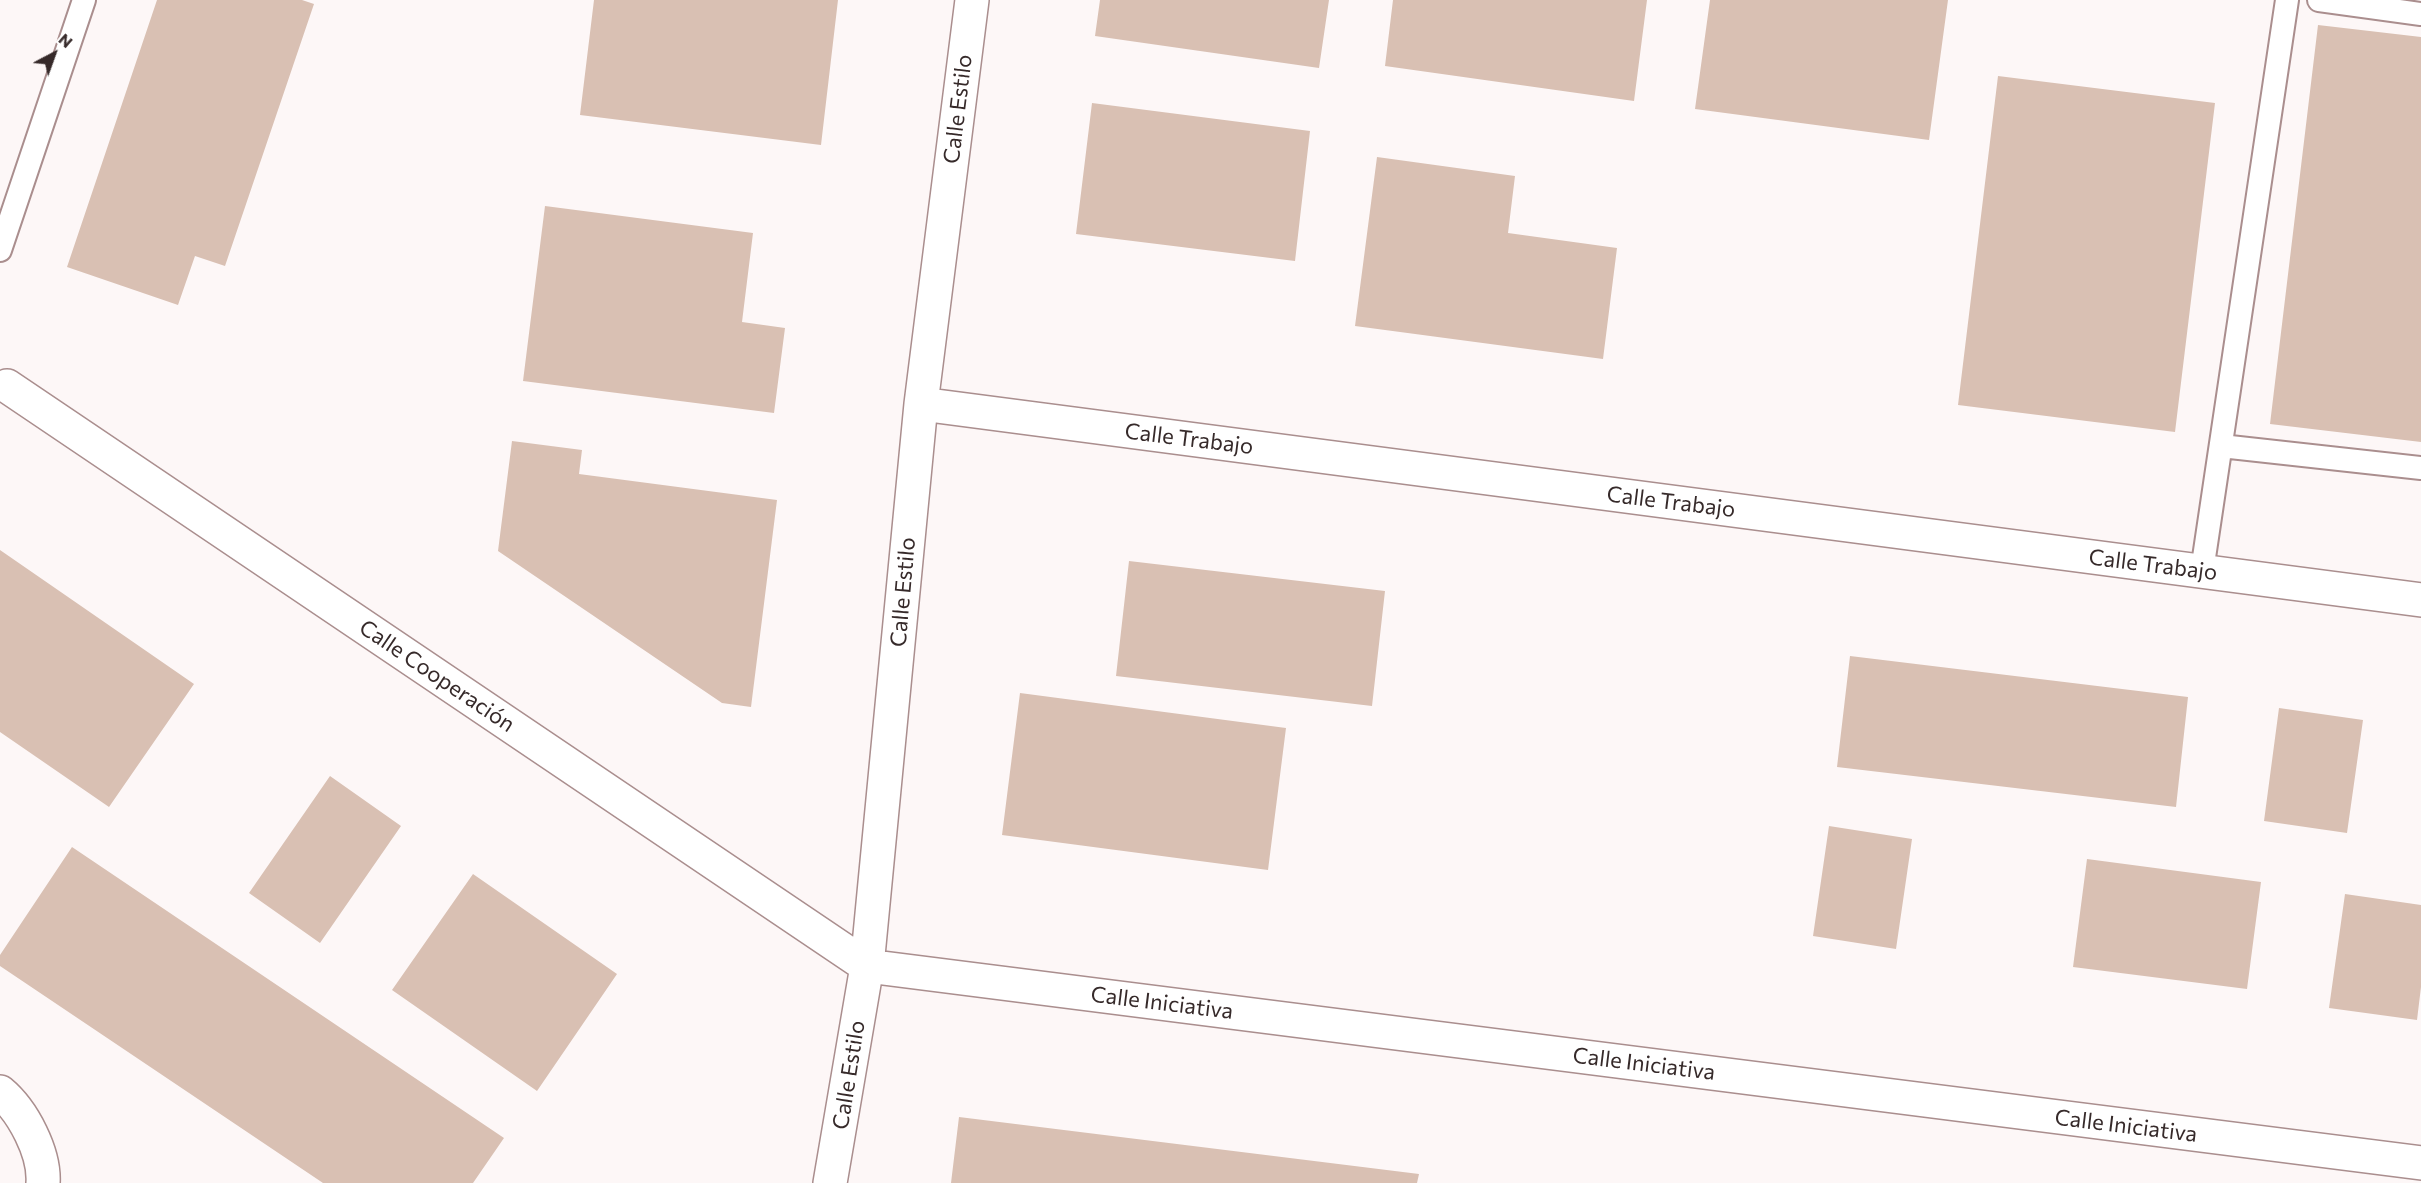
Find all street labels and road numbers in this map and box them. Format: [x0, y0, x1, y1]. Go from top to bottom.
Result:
street label: Calle Estilo [938, 53, 978, 165]
street label: Calle Trabajo [1123, 418, 1255, 460]
street label: Calle Trabajo [1605, 481, 1737, 523]
street label: Calle Estilo [885, 536, 921, 648]
street label: Calle Trabajo [2087, 544, 2219, 586]
street label: Calle Cooperación [354, 614, 520, 738]
street label: Calle Iniciativa [1089, 981, 1235, 1025]
street label: Calle Estilo [827, 1019, 871, 1131]
street label: Calle Iniciativa [1571, 1042, 1717, 1086]
street label: Calle Iniciativa [2053, 1104, 2199, 1148]

